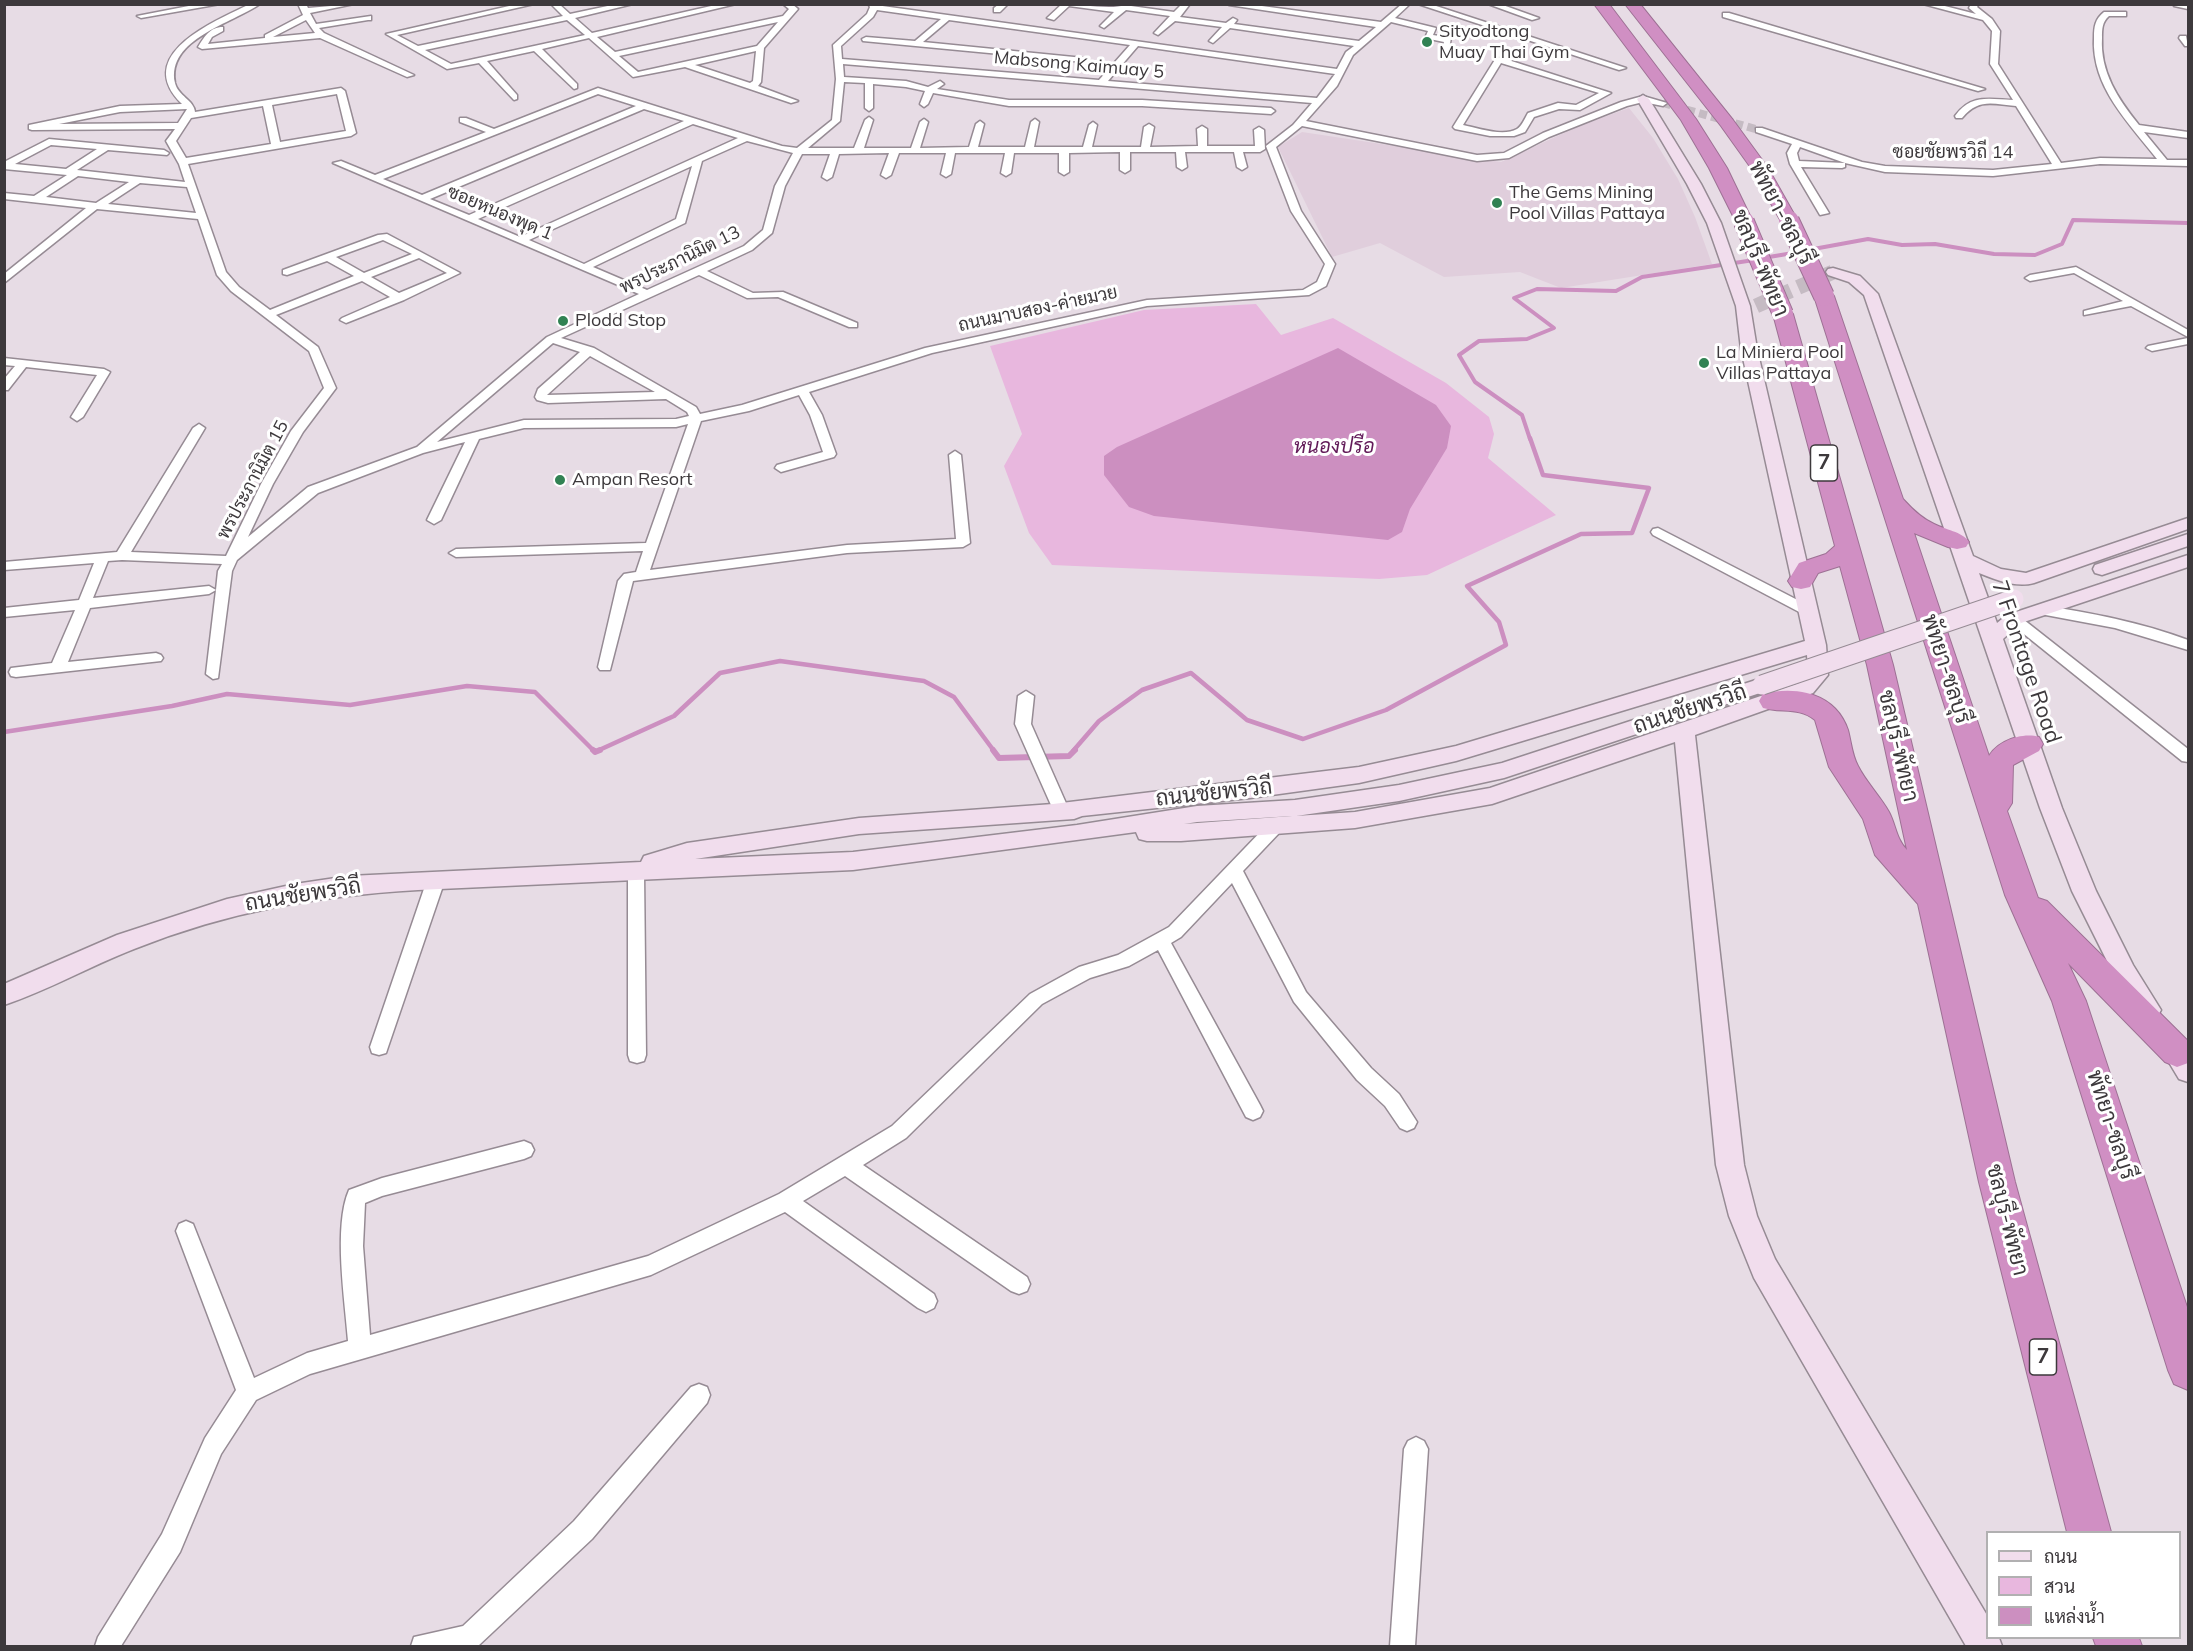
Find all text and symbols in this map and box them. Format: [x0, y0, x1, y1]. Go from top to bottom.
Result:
place label: Sityodtong Muay Thai Gym [1439, 21, 1570, 63]
marker: Sityodtong Muay Thai Gym [1420, 35, 1434, 49]
street label: Mabsong Kaimuay 5 [993, 47, 1165, 83]
street label: ซอยชัยพรวิถี 14 [1893, 142, 2013, 164]
street label: พัทยา-ชลบุรี [1743, 157, 1819, 269]
street label: ซอยหนองพุด 1 [444, 181, 556, 245]
place label: The Gems Mining Pool Villas Pattaya [1509, 182, 1665, 224]
marker: The Gems Mining Pool Villas Pattaya [1490, 196, 1504, 210]
street label: ชลบุรี-พัทยา [1726, 205, 1794, 321]
street label: พรประภานิมิต 13 [616, 222, 744, 298]
street label: ถนนมาบสอง-ค่ายมวย [956, 282, 1120, 336]
place label: Plodd Stop [575, 310, 666, 332]
marker: Plodd Stop [556, 314, 570, 328]
place label: La Miniera Pool Villas Pattaya [1716, 342, 1844, 385]
marker: La Miniera Pool Villas Pattaya [1697, 356, 1711, 370]
street label: พรประภานิมิต 15 [213, 417, 293, 543]
water label: หนองปรือ [1294, 435, 1374, 459]
road number: 7 [1810, 445, 1838, 481]
place label: Ampan Resort [572, 469, 692, 491]
marker: Ampan Resort [553, 473, 567, 487]
street label: 7 Frontage Road [1986, 577, 2066, 747]
street label: พัทยา-ชลบุรี [1916, 611, 1976, 727]
street label: ถนนชัยพรวิถี [1630, 678, 1750, 740]
street label: ชลบุรี-พัทยา [1872, 688, 1924, 804]
street label: ถนนชัยพรวิถี [1154, 774, 1274, 812]
street label: ถนนชัยพรวิถี [243, 873, 363, 917]
street label: พัทยา-ชลบุรี [2081, 1067, 2141, 1183]
street label: ชลบุรี-พัทยา [1980, 1162, 2034, 1278]
road number: 7 [2030, 1339, 2056, 1375]
legend [1986, 1531, 2181, 1639]
text: ถนน [2044, 1545, 2077, 1568]
text: สวน [2044, 1575, 2075, 1598]
text: แหล่งน้ำ [2044, 1605, 2105, 1628]

